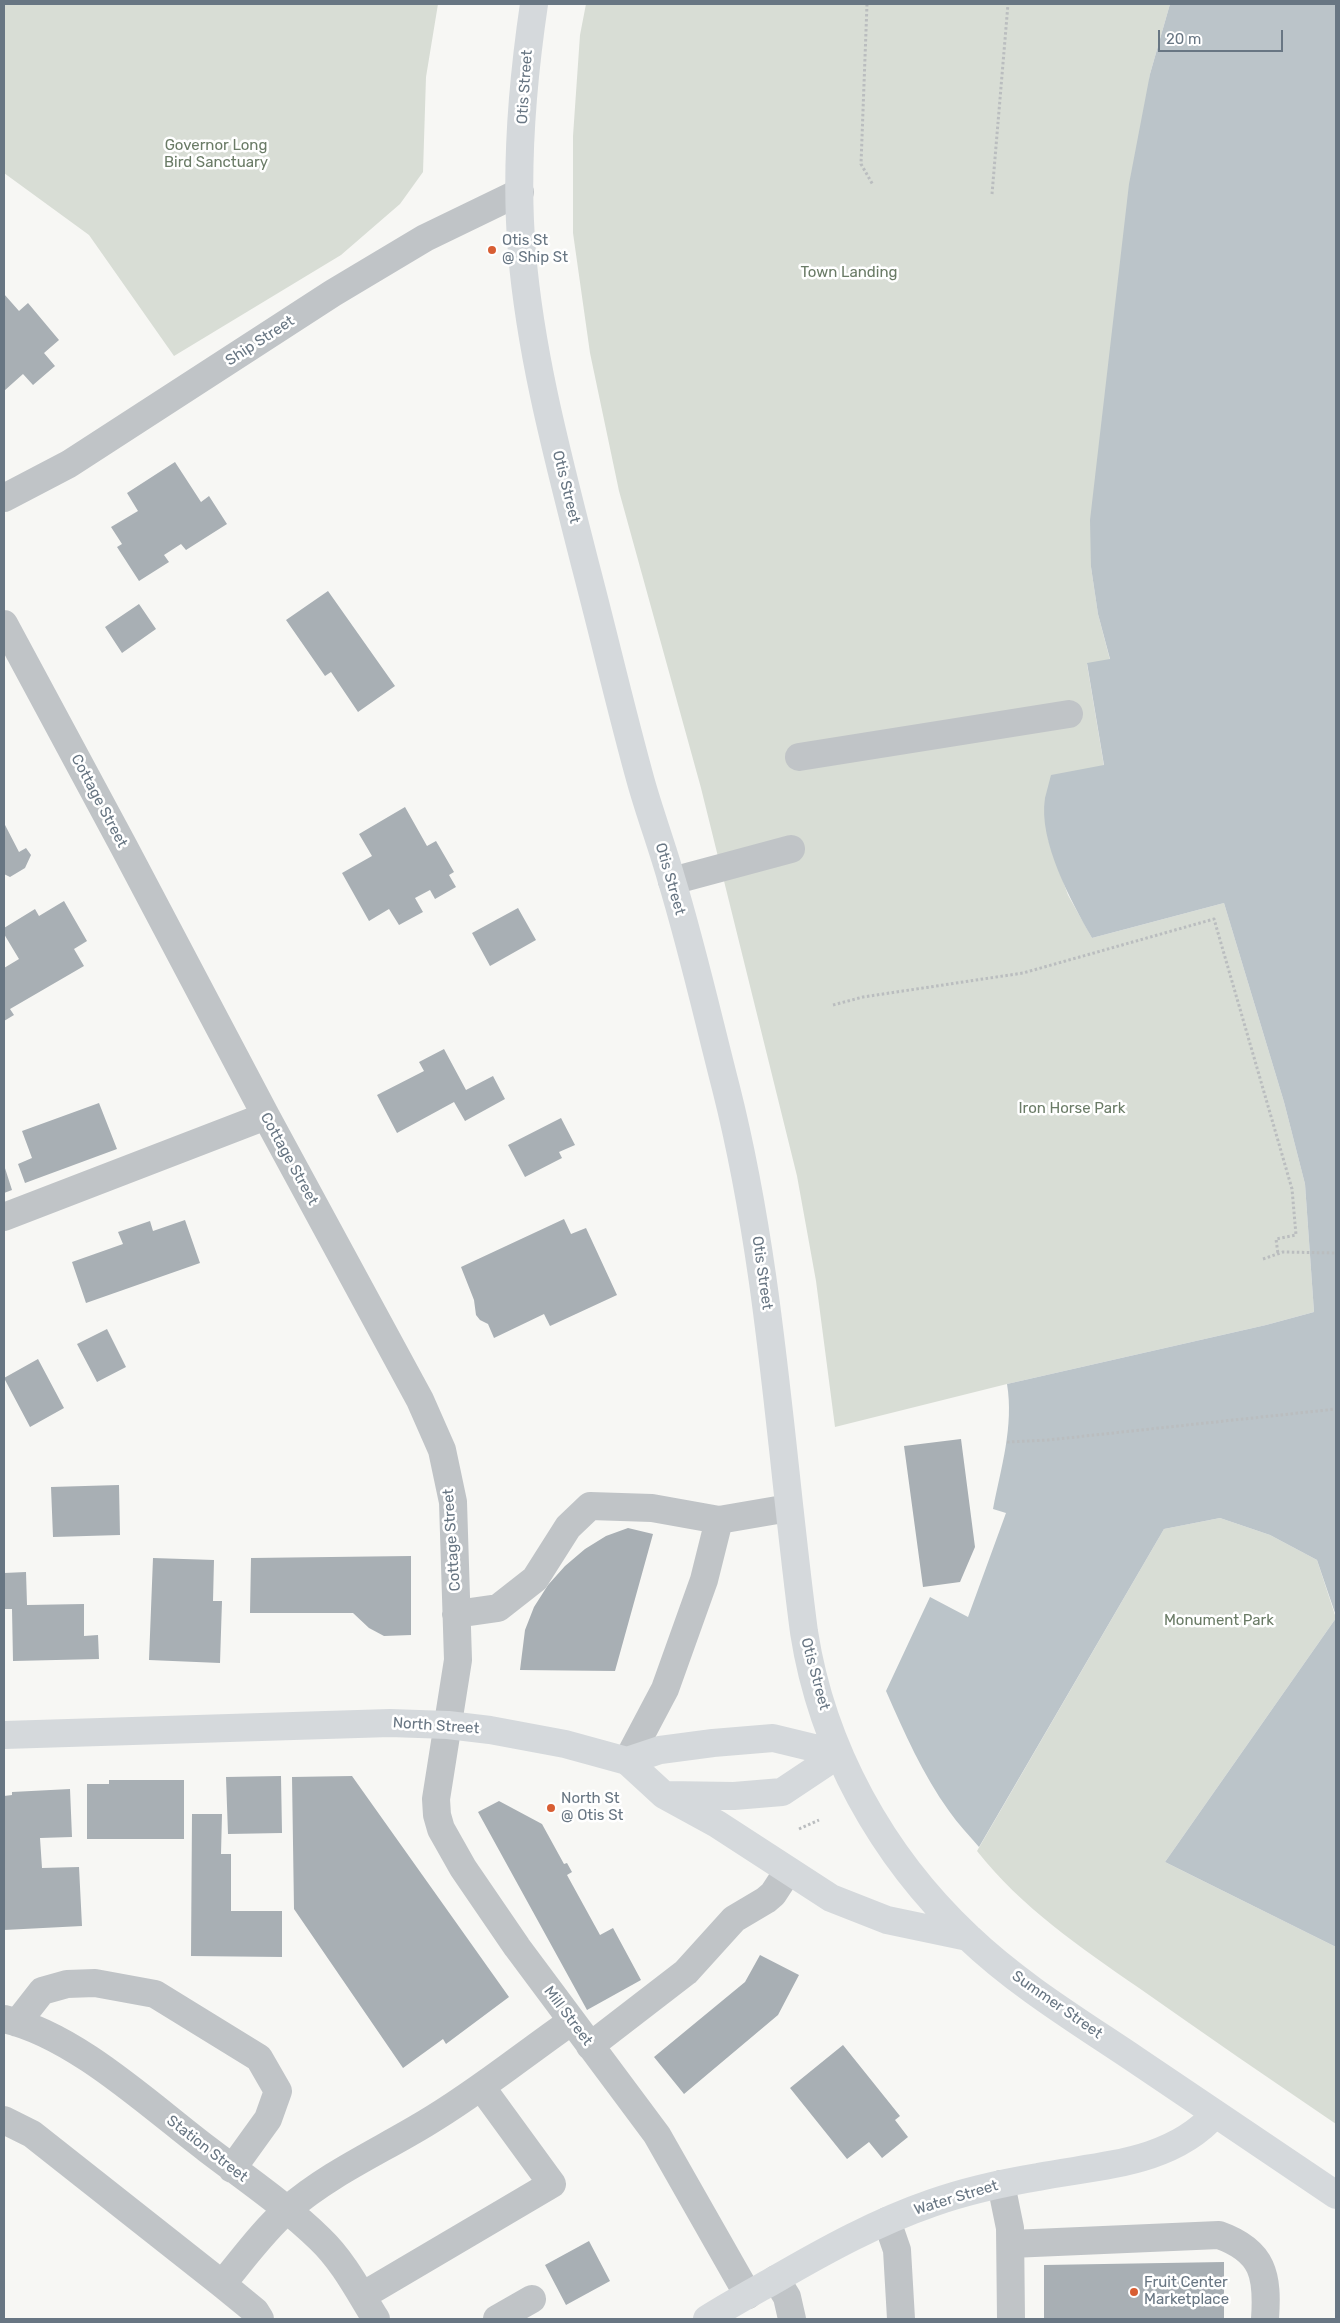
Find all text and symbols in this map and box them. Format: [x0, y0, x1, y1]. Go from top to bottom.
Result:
scale bar [1160, 20, 1285, 52]
text: 20 m [1166, 30, 1201, 48]
street label: Otis Street [513, 49, 537, 125]
park label: Governor Long Bird Sanctuary [164, 137, 268, 172]
place label: Otis St @ Ship St [502, 232, 568, 267]
marker: Otis St @ Ship St [486, 244, 498, 256]
park label: Town Landing [801, 264, 897, 282]
street label: Ship Street [222, 312, 298, 370]
street label: Otis Street [548, 449, 584, 525]
street label: Cottage Street [67, 751, 131, 851]
street label: Otis Street [651, 841, 689, 917]
park label: Iron Horse Park [1019, 1100, 1125, 1118]
street label: Cottage Street [256, 1110, 322, 1208]
street label: Otis Street [748, 1235, 776, 1311]
street label: Cottage Street [439, 1488, 465, 1592]
park label: Monument Park [1164, 1612, 1274, 1630]
street label: Otis Street [797, 1636, 833, 1712]
street label: North Street [392, 1714, 480, 1738]
place label: North St @ Otis St [561, 1790, 623, 1825]
marker: North St @ Otis St [545, 1802, 557, 1814]
street label: Summer Street [1008, 1967, 1106, 2043]
street label: Mill Street [540, 1983, 596, 2049]
street label: Station Street [163, 2112, 251, 2186]
street label: Water Street [912, 2177, 1000, 2219]
place label: Fruit Center Marketplace [1144, 2274, 1229, 2309]
marker: Fruit Center Marketplace [1128, 2286, 1140, 2298]

